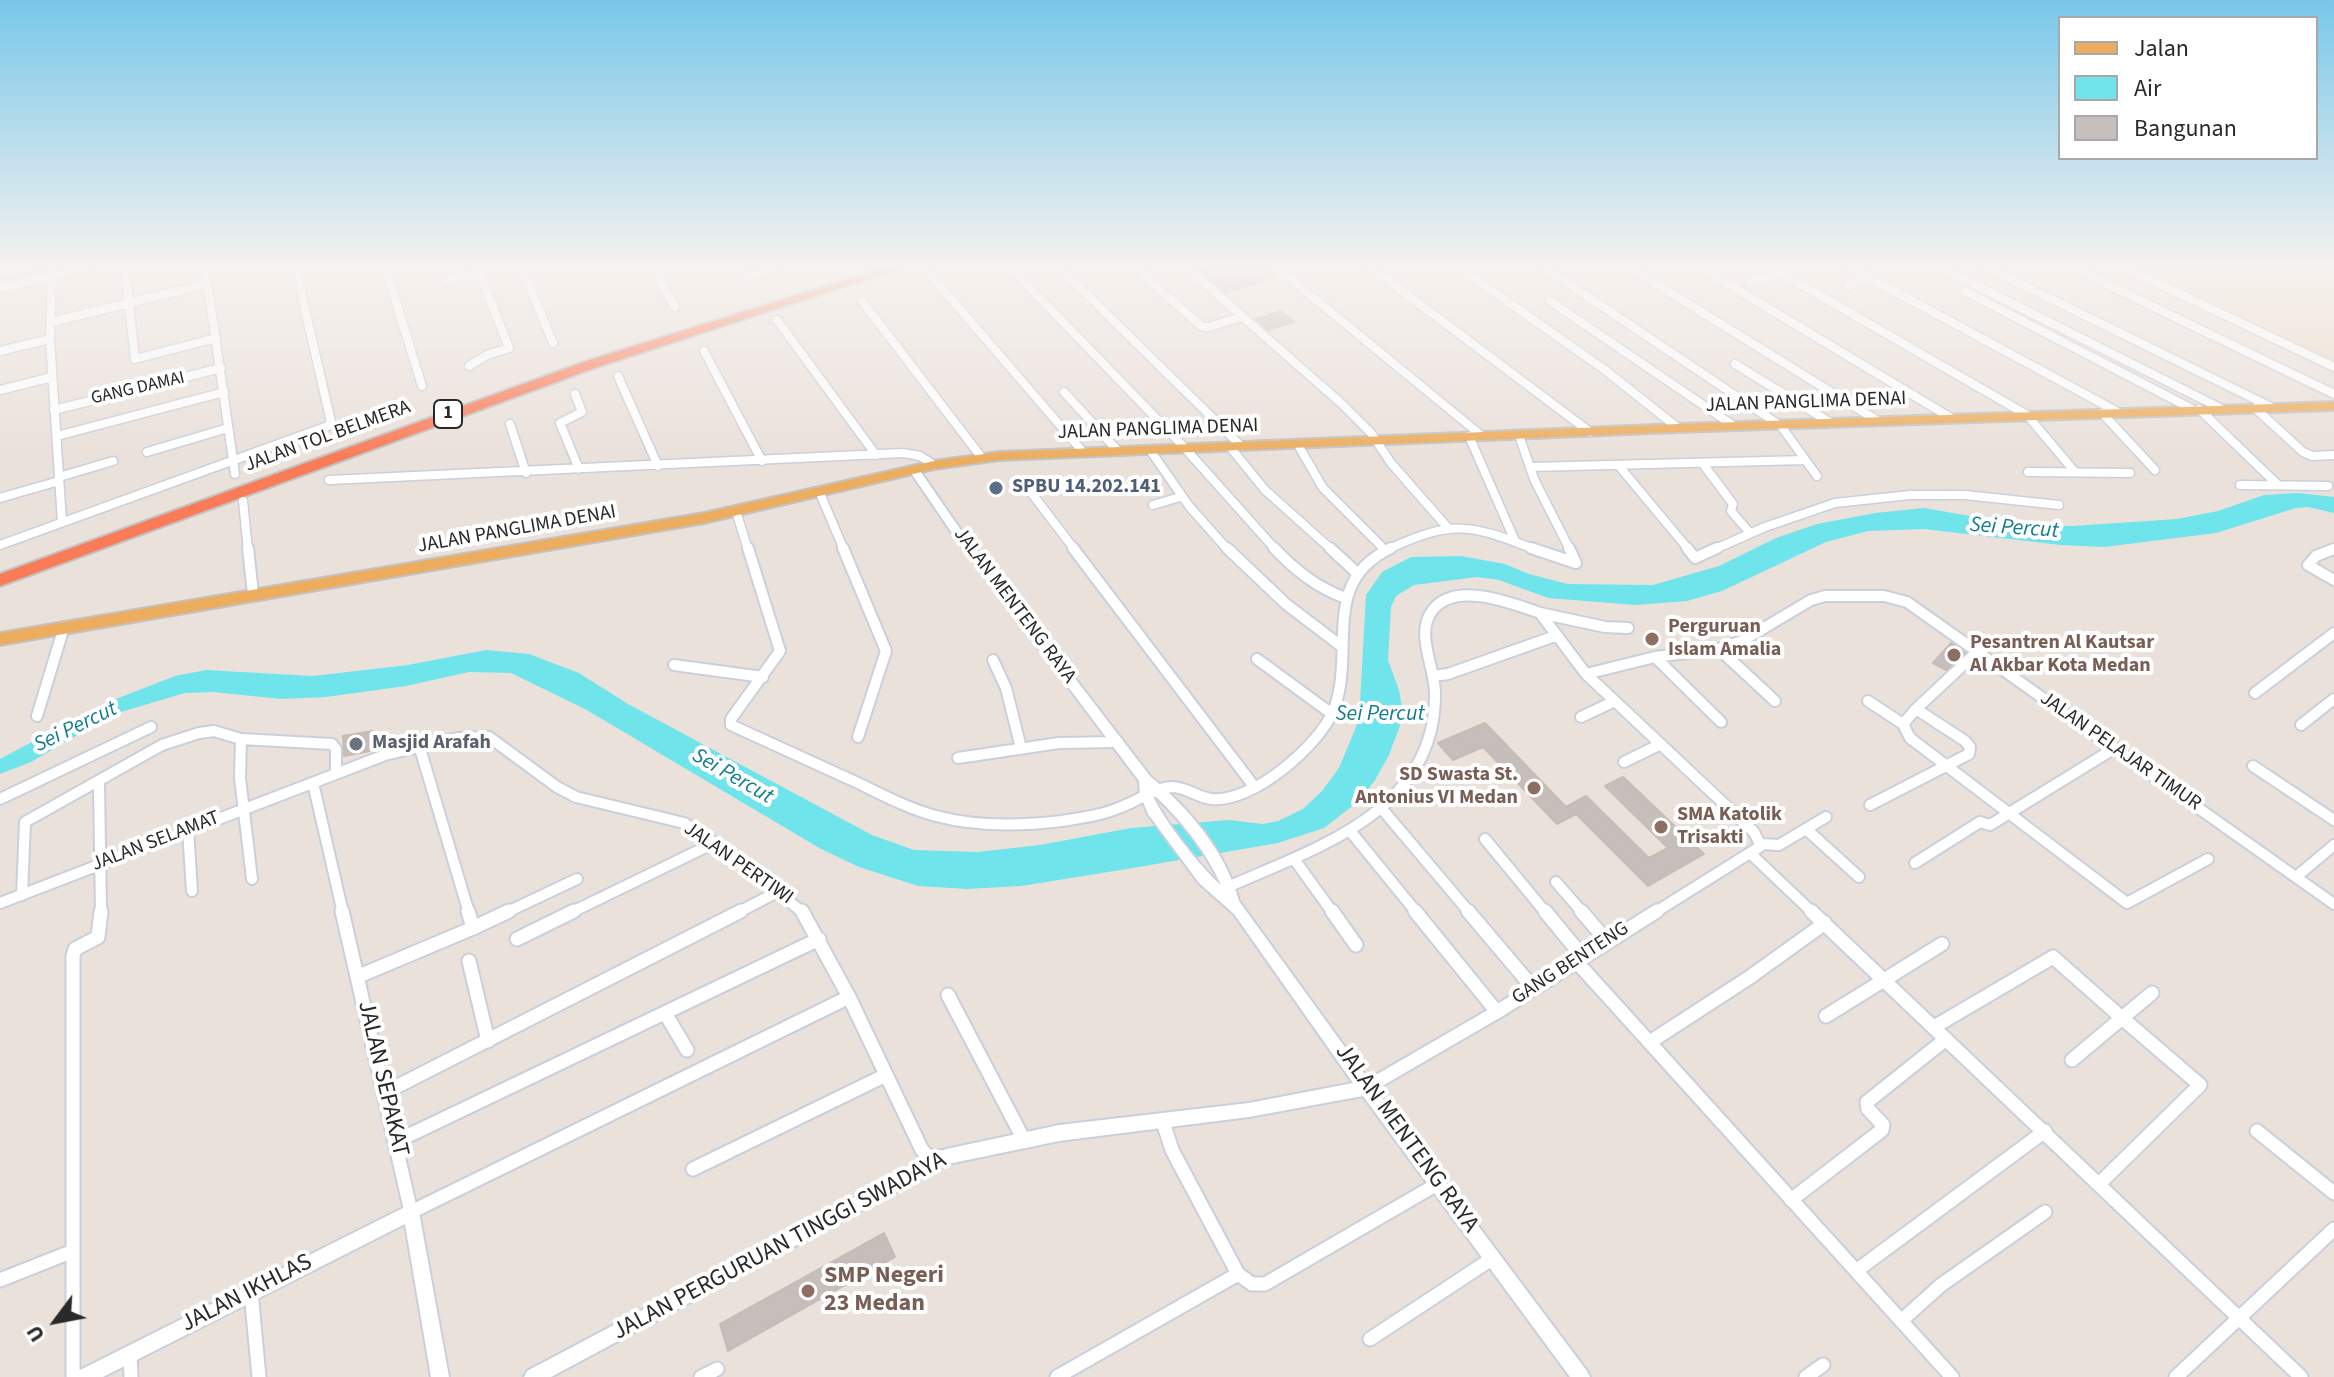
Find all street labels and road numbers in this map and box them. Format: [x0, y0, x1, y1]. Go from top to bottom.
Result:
street label: GANG DAMAI [89, 368, 187, 410]
street label: JALAN PANGLIMA DENAI [1705, 388, 1907, 418]
street label: JALAN TOL BELMERA [242, 396, 414, 478]
road number: 1 [434, 400, 462, 428]
street label: JALAN PANGLIMA DENAI [1057, 415, 1259, 445]
street label: JALAN PANGLIMA DENAI [416, 501, 618, 559]
street label: JALAN MENTENG RAYA [948, 523, 1080, 689]
street label: JALAN PELAJAR TIMUR [2035, 687, 2205, 817]
street label: JALAN SELAMAT [89, 807, 223, 877]
street label: JALAN PERTIWI [679, 817, 797, 911]
street label: GANG BENTENG [1508, 917, 1634, 1011]
street label: JALAN SEPAKAT [350, 998, 414, 1160]
street label: JALAN MENTENG RAYA [1328, 1039, 1484, 1239]
street label: JALAN PERGURUAN TINGGI SWADAYA [608, 1147, 952, 1347]
street label: JALAN IKHLAS [177, 1249, 317, 1339]

